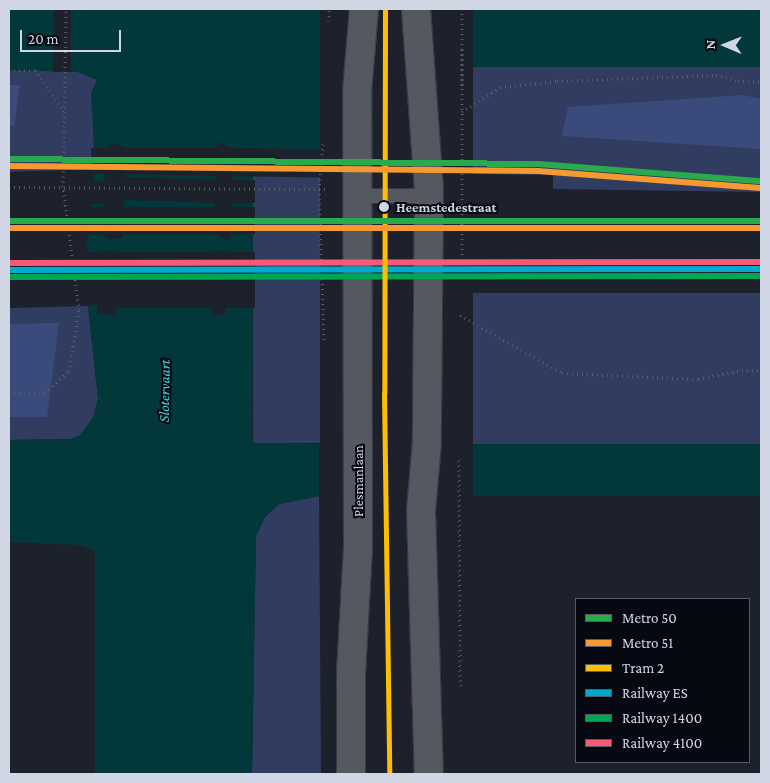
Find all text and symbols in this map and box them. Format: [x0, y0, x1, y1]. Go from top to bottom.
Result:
scale bar [22, 20, 124, 52]
north arrow [700, 20, 750, 70]
text: 20 m [28, 31, 59, 47]
text: N [702, 40, 718, 50]
marker: Heemstedestraat [376, 199, 392, 215]
place label: Heemstedestraat [396, 199, 496, 215]
water label: Slotervaart [155, 359, 175, 423]
street label: Plesmanlaan [350, 445, 366, 517]
legend [575, 598, 750, 763]
text: Metro 50 [622, 610, 677, 626]
text: Metro 51 [622, 635, 673, 651]
text: Tram 2 [622, 660, 664, 676]
text: Railway ES [622, 685, 688, 701]
text: Railway 1400 [622, 710, 702, 726]
text: Railway 4100 [622, 735, 702, 751]

